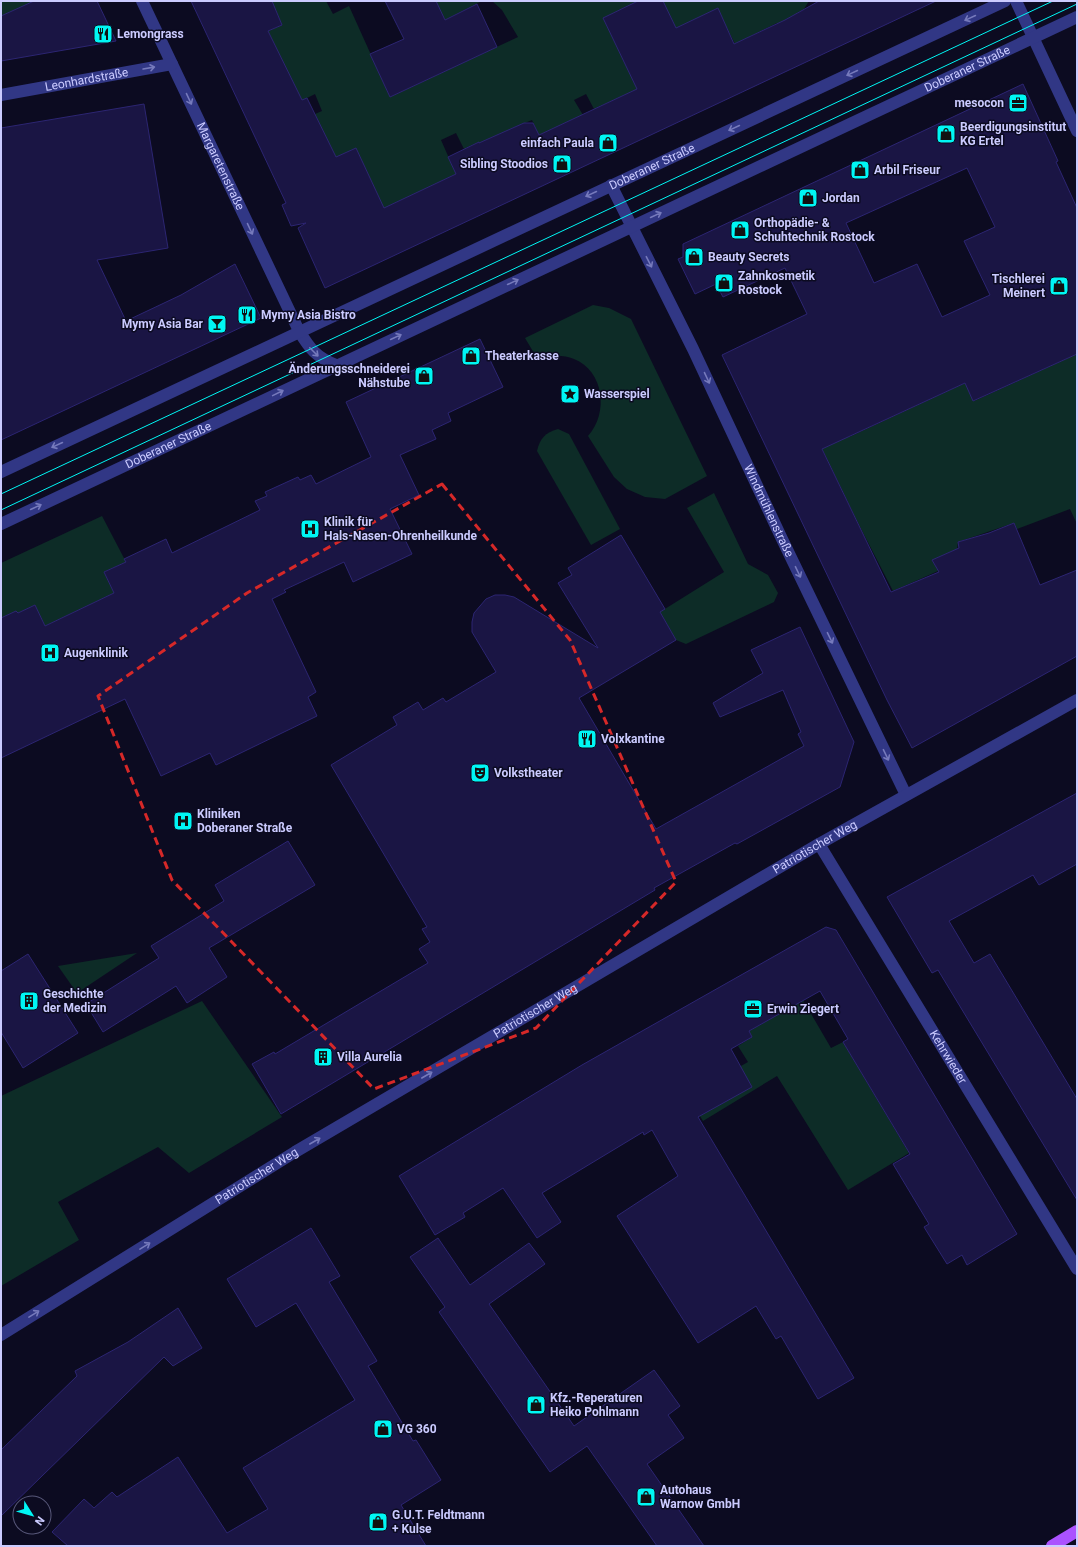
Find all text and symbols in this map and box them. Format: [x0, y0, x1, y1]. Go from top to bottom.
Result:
one-way arrow [964, 14, 976, 22]
restaurant icon: Lemongrass [92, 23, 114, 45]
place label: Lemongrass [117, 27, 184, 41]
street label: Doberaner Straße [922, 43, 1012, 95]
one-way arrow [143, 63, 156, 71]
street label: Leonhardstraße [44, 65, 129, 94]
one-way arrow [846, 69, 858, 77]
office icon: mesocon [1007, 92, 1029, 114]
one-way arrow [186, 93, 193, 105]
place label: mesocon [954, 96, 1004, 110]
street label: Margaretenstraße [194, 120, 247, 212]
place label: Beerdigungsinstitut KG Ertel [960, 120, 1066, 148]
shop icon: Beerdigungsinstitut KG Ertel [935, 123, 957, 145]
one-way arrow [729, 125, 741, 132]
shop icon: einfach Paula [597, 132, 619, 154]
place label: einfach Paula [521, 136, 595, 150]
street label: Doberaner Straße [607, 140, 697, 193]
shop icon: Sibling Stoodios [551, 153, 573, 175]
place label: Sibling Stoodios [460, 157, 548, 171]
shop icon: Arbil Friseur [849, 159, 871, 181]
place label: Arbil Friseur [874, 163, 941, 177]
shop icon: Jordan [797, 187, 819, 209]
one-way arrow [585, 191, 597, 198]
place label: Jordan [822, 191, 860, 205]
one-way arrow [650, 211, 662, 218]
place label: Orthopädie- & Schuhtechnik Rostock [754, 216, 875, 244]
shop icon: Orthopädie- & Schuhtechnik Rostock [729, 219, 751, 241]
one-way arrow [247, 223, 254, 235]
shop icon: Beauty Secrets [683, 246, 705, 268]
place label: Beauty Secrets [708, 250, 789, 264]
one-way arrow [646, 255, 653, 267]
place label: Zahnkosmetik Rostock [738, 269, 816, 297]
shop icon: Zahnkosmetik Rostock [713, 272, 735, 294]
place label: Tischlerei Meinert [992, 272, 1045, 300]
shop icon: Tischlerei Meinert [1048, 275, 1070, 297]
one-way arrow [507, 278, 519, 285]
restaurant icon: Mymy Asia Bistro [236, 304, 258, 326]
place label: Mymy Asia Bistro [261, 308, 356, 322]
bar icon: Mymy Asia Bar [206, 313, 228, 335]
place label: Mymy Asia Bar [122, 317, 204, 331]
one-way arrow [389, 333, 401, 340]
shop icon: Theaterkasse [460, 345, 482, 367]
one-way arrow [309, 347, 319, 357]
place label: Theaterkasse [485, 349, 559, 363]
place label: Änderungsschneiderei Nähstube [289, 361, 411, 390]
shop icon: Änderungsschneiderei Nähstube [413, 365, 435, 387]
one-way arrow [704, 372, 711, 384]
place icon: Wasserspiel [559, 383, 581, 405]
place label: Wasserspiel [584, 387, 650, 401]
one-way arrow [272, 389, 284, 396]
street label: Doberaner Straße [123, 419, 214, 471]
one-way arrow [52, 442, 64, 449]
street label: Windmühlenstraße [741, 462, 797, 559]
one-way arrow [30, 503, 42, 510]
place label: Klinik für Hals-Nasen-Ohrenheilkunde [324, 515, 478, 543]
hospital icon: Klinik für Hals-Nasen-Ohrenheilkunde [299, 518, 321, 540]
one-way arrow [795, 565, 802, 577]
one-way arrow [827, 632, 834, 644]
hospital icon: Augenklinik [39, 642, 61, 664]
place label: Augenklinik [64, 646, 128, 660]
restaurant icon: Volxkantine [576, 728, 598, 750]
place label: Volxkantine [601, 732, 665, 746]
one-way arrow [883, 749, 890, 761]
theatre icon: Volkstheater [469, 762, 491, 784]
place label: Volkstheater [494, 766, 563, 780]
place label: Kliniken Doberaner Straße [197, 807, 293, 835]
hospital icon: Kliniken Doberaner Straße [172, 810, 194, 832]
street label: Patriotischer Weg [770, 817, 859, 877]
street label: Patriotischer Weg [491, 981, 580, 1041]
place label: Geschichte der Medizin [43, 987, 107, 1015]
building icon: Geschichte der Medizin [18, 990, 40, 1012]
office icon: Erwin Ziegert [742, 998, 764, 1020]
place label: Erwin Ziegert [767, 1002, 839, 1016]
street label: Kehrwieder [927, 1028, 970, 1086]
building icon: Villa Aurelia [312, 1046, 334, 1068]
place label: Villa Aurelia [337, 1050, 403, 1064]
one-way arrow [421, 1071, 432, 1079]
one-way arrow [309, 1136, 321, 1144]
street label: Patriotischer Weg [213, 1145, 300, 1207]
one-way arrow [139, 1241, 151, 1249]
one-way arrow [28, 1310, 40, 1318]
place label: Kfz.-Reperaturen Heiko Pohlmann [550, 1391, 643, 1419]
shop icon: Kfz.-Reperaturen Heiko Pohlmann [525, 1394, 547, 1416]
shop icon: VG 360 [372, 1418, 394, 1440]
place label: VG 360 [397, 1422, 437, 1436]
place label: Autohaus Warnow GmbH [660, 1483, 740, 1511]
shop icon: Autohaus Warnow GmbH [635, 1486, 657, 1508]
north arrow [12, 1495, 52, 1535]
place label: G.U.T. Feldtmann + Kulse [392, 1508, 485, 1536]
shop icon: G.U.T. Feldtmann + Kulse [367, 1511, 389, 1533]
text: N [32, 1514, 47, 1528]

